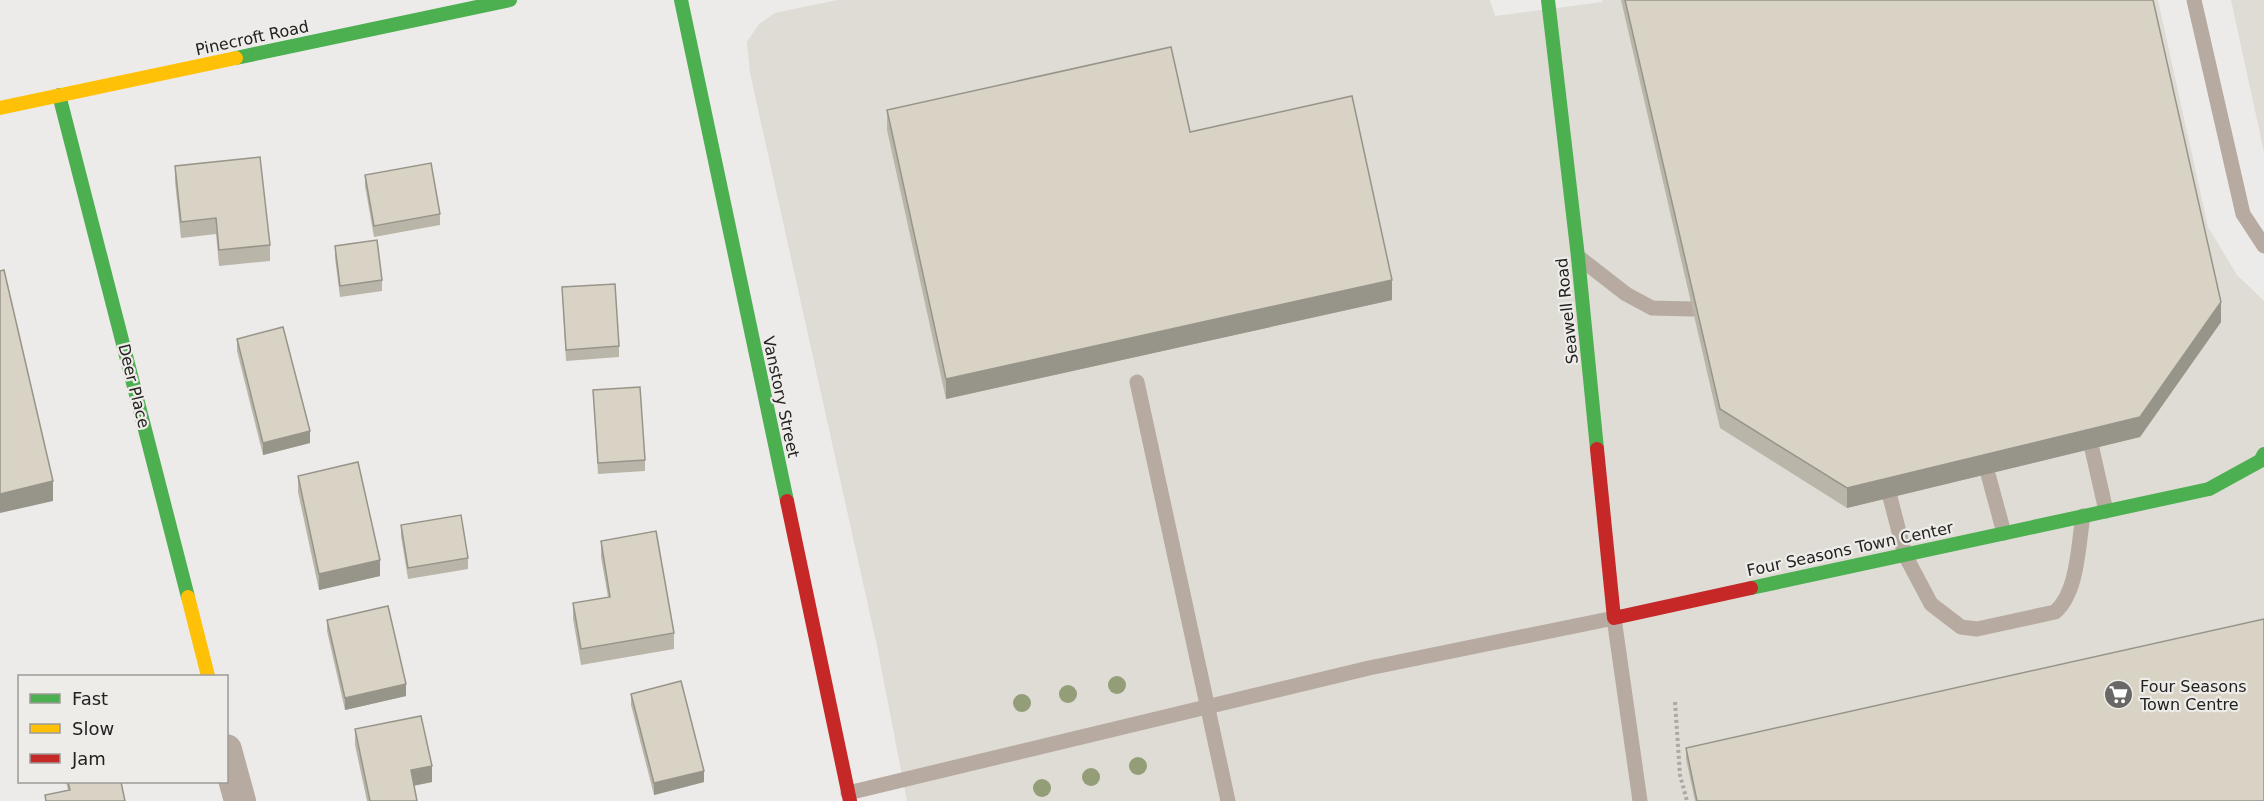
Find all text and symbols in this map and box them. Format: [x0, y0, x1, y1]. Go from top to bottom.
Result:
street label: Pinecroft Road [194, 17, 310, 59]
street label: Seawell Road [1552, 257, 1582, 365]
street label: Vanstory Street [759, 334, 803, 460]
street label: Deer Place [114, 342, 154, 430]
street label: Four Seasons Town Center [1745, 518, 1955, 580]
legend [18, 675, 228, 783]
place label: Four Seasons Town Centre [2139, 677, 2247, 714]
supermarket icon: Four Seasons Town Centre [2103, 679, 2135, 711]
text: Fast [72, 688, 108, 709]
text: Slow [72, 718, 114, 739]
text: Jam [71, 748, 106, 769]

